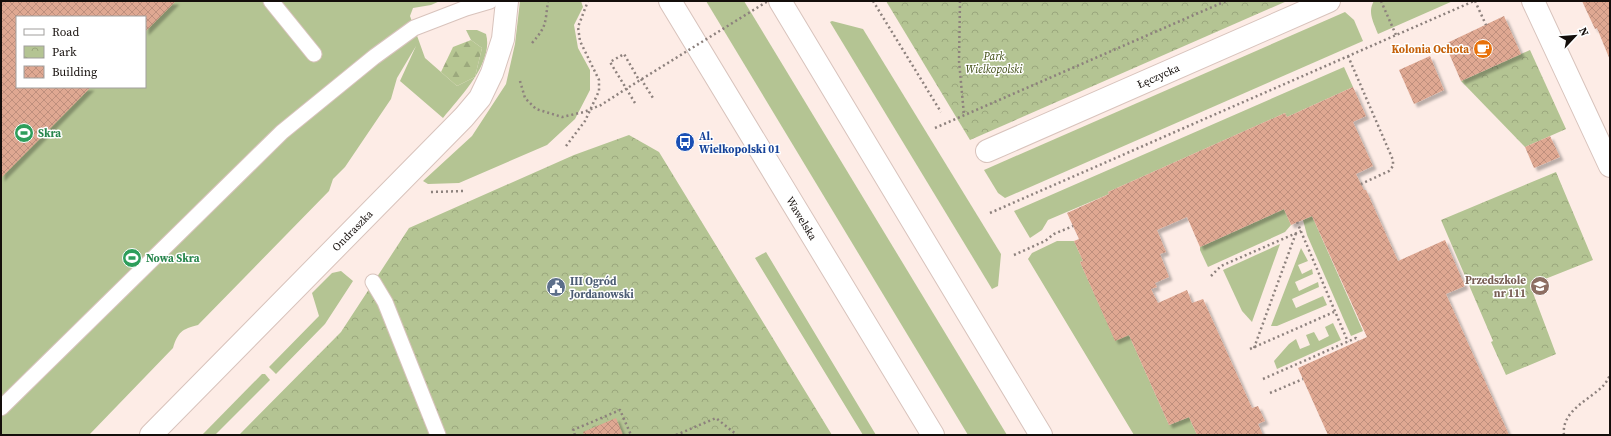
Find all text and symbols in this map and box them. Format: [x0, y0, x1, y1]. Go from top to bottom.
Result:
legend [16, 16, 146, 88]
north arrow [1555, 16, 1595, 56]
text: Road [52, 24, 79, 40]
text: N [1575, 25, 1592, 39]
cafe icon: Kolonia Ochota [1472, 38, 1494, 60]
place label: Kolonia Ochota [1391, 42, 1469, 57]
text: Park [52, 44, 77, 60]
park label: Park Wielkopolski [965, 49, 1023, 77]
street label: Łęczycka [1135, 60, 1182, 92]
text: Building [52, 64, 97, 80]
sports icon: Skra [13, 122, 35, 144]
place label: Skra [38, 126, 61, 141]
place label: Al. Wielkopolski 01 [699, 129, 780, 157]
bus stop icon: Al. Wielkopolski 01 [674, 131, 696, 153]
street label: Wawelska [783, 194, 821, 243]
street label: Ondraszka [329, 206, 376, 254]
sports icon: Nowa Skra [121, 247, 143, 269]
place label: Nowa Skra [146, 251, 200, 266]
place label: Przedszkole nr 111 [1465, 273, 1526, 301]
place label: III Ogród Jordanowski [569, 274, 634, 302]
school or university icon: Przedszkole nr 111 [1529, 275, 1551, 297]
public building icon: III Ogród Jordanowski [545, 276, 567, 298]

